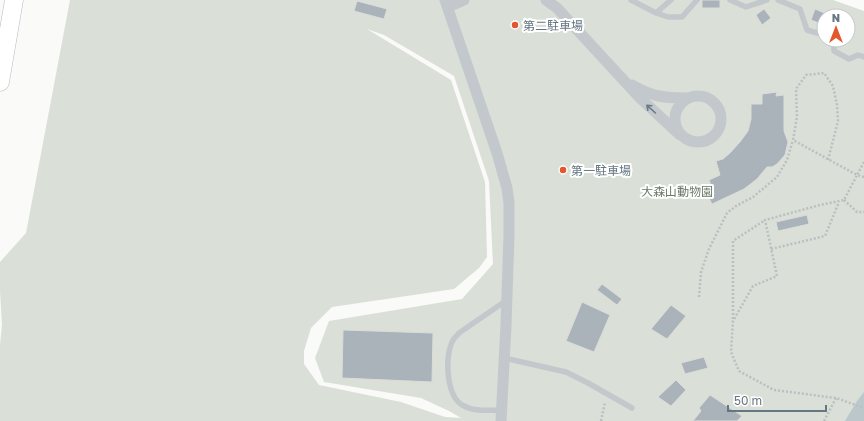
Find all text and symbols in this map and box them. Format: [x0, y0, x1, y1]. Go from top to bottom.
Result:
north arrow [816, 8, 856, 48]
text: N [832, 11, 840, 24]
place label: 第二駐車場 [523, 18, 583, 33]
marker: 第二駐車場 [510, 20, 520, 30]
one-way arrow [646, 104, 657, 113]
place label: 第一駐車場 [571, 163, 631, 178]
marker: 第一駐車場 [558, 165, 568, 175]
park label: 大森山動物園 [641, 184, 713, 199]
scale bar [728, 387, 826, 413]
text: 50 m [734, 393, 762, 408]

